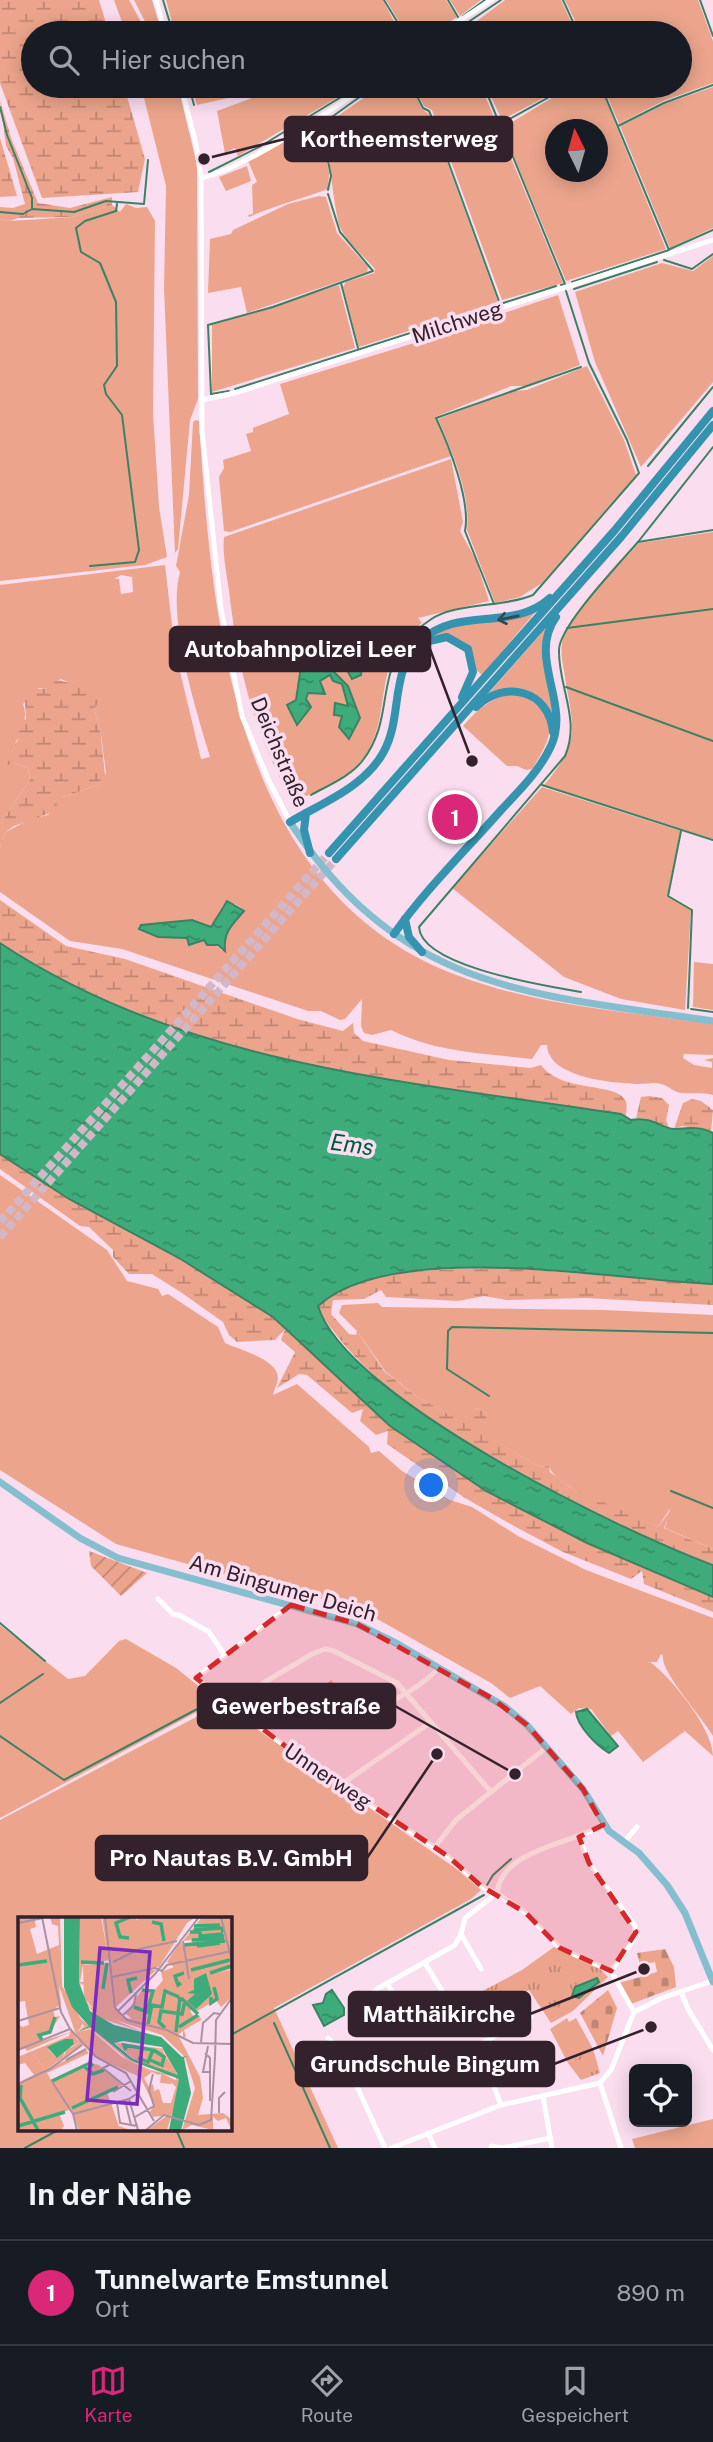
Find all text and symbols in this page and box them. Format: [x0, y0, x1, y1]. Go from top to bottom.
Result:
search box [21, 21, 692, 98]
icon: search [45, 41, 83, 79]
text: Hier suchen [101, 44, 246, 75]
callout: Kortheemsterweg [285, 117, 512, 161]
north arrow [545, 119, 608, 182]
text: Kortheemsterweg [300, 125, 498, 152]
street label: Milchweg [408, 296, 506, 348]
one-way arrow [497, 611, 520, 625]
callout: Autobahnpolizei Leer [170, 627, 430, 671]
text: Autobahnpolizei Leer [184, 635, 416, 662]
street label: Deichstraße [246, 693, 314, 811]
pin: 1 [432, 791, 478, 843]
water label: Ems [329, 1128, 375, 1160]
your location [414, 1468, 448, 1502]
street label: Am Bingumer Deich [187, 1549, 379, 1627]
callout: Gewerbestraße [198, 1684, 395, 1728]
text: Gewerbestraße [211, 1692, 381, 1719]
street label: Unnerweg [279, 1738, 377, 1814]
callout: Pro Nautas B.V. GmbH [96, 1836, 367, 1880]
text: Pro Nautas B.V. GmbH [109, 1844, 353, 1871]
inset map [18, 1917, 231, 2130]
callout: Matthäikirche [349, 1992, 530, 2036]
text: Matthäikirche [362, 2000, 516, 2027]
callout: Grundschule Bingum [296, 2042, 554, 2086]
text: Grundschule Bingum [310, 2050, 540, 2077]
map controls [629, 2064, 692, 2127]
button: locate [629, 2064, 692, 2127]
text: In der Nähe [28, 2176, 192, 2212]
text: Tunnelwarte Emstunnel [95, 2264, 389, 2295]
text: 1 [46, 2279, 56, 2306]
text: 890 m [616, 2279, 685, 2306]
text: Ort [95, 2295, 129, 2322]
tab: Karte [84, 2362, 133, 2426]
tab: Route [301, 2362, 353, 2426]
tab: Gespeichert [521, 2362, 629, 2426]

